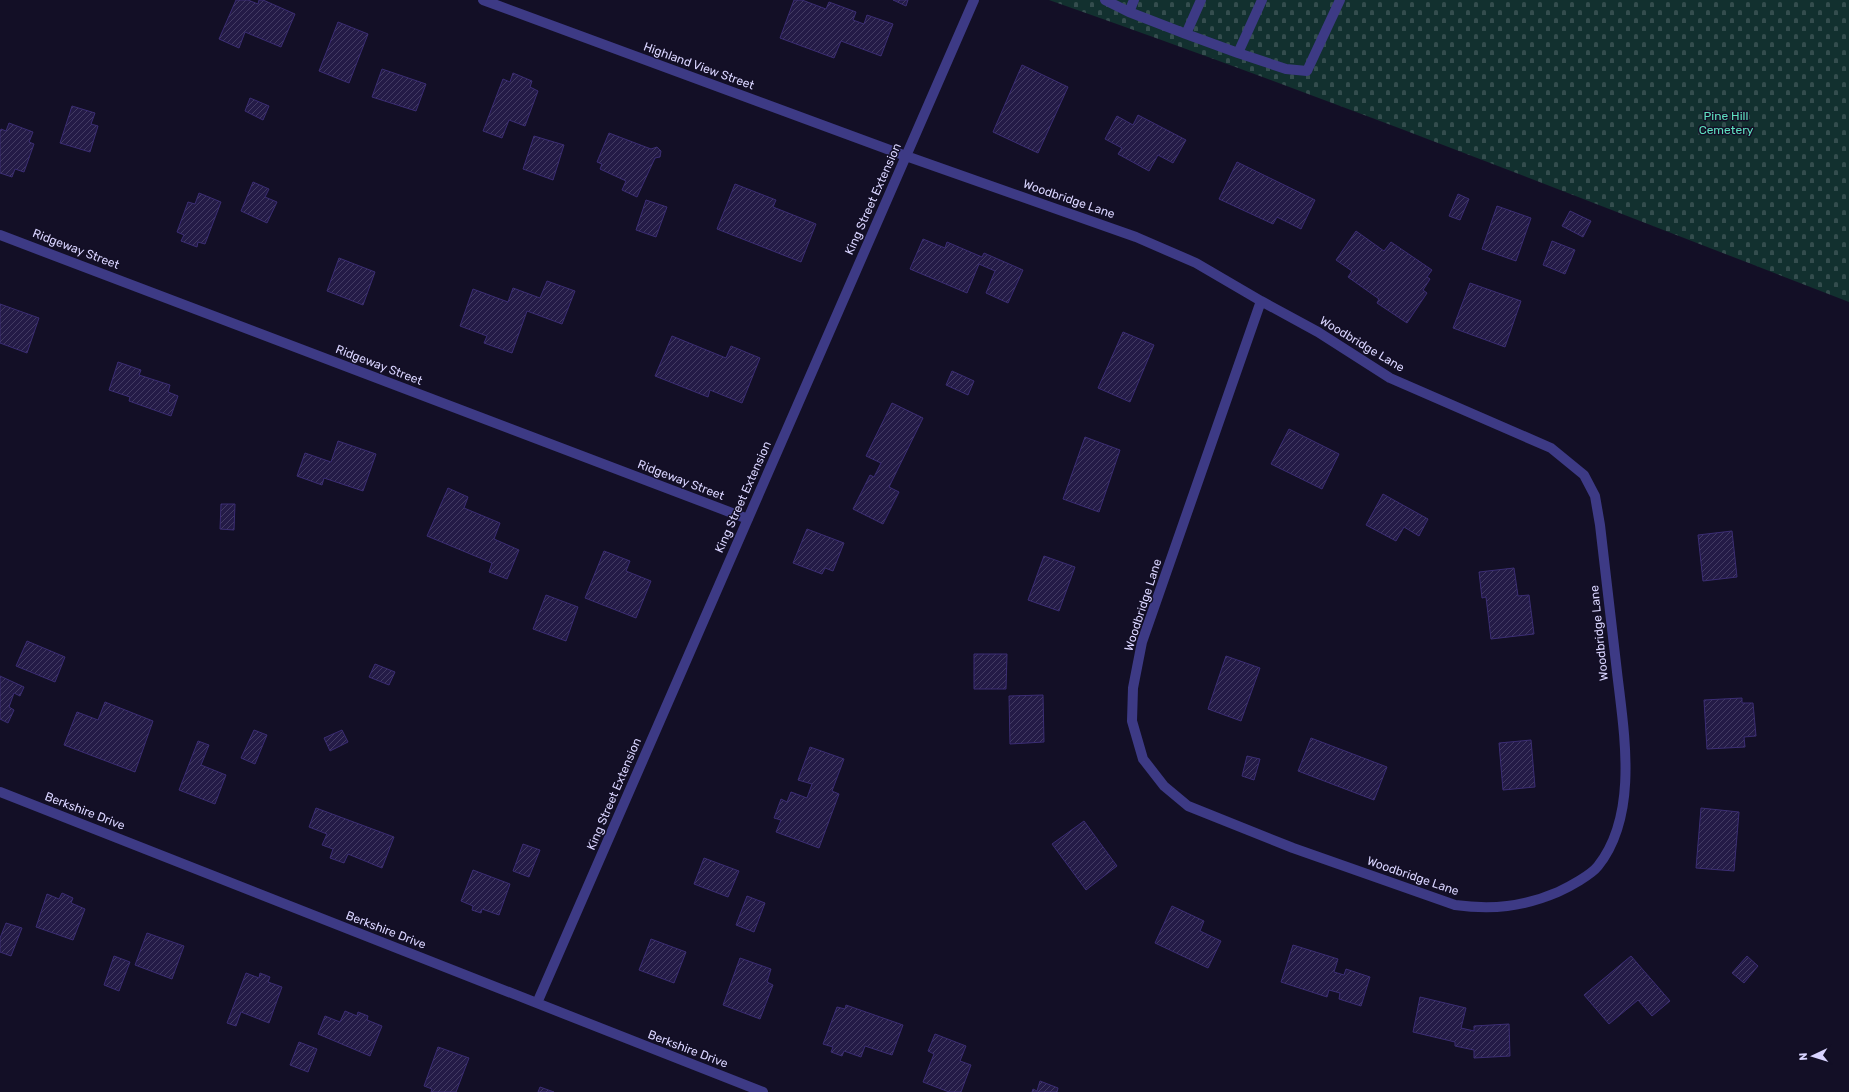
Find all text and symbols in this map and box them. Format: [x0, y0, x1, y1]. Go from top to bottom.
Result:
street label: Highland View Street [642, 39, 757, 93]
park label: Pine Hill Cemetery [1699, 109, 1754, 137]
street label: King Street Extension [842, 141, 904, 257]
street label: Woodbridge Lane [1021, 177, 1117, 221]
street label: Ridgeway Street [31, 226, 121, 272]
street label: Woodbridge Lane [1317, 313, 1407, 375]
street label: Ridgeway Street [334, 342, 424, 388]
street label: King Street Extension [712, 439, 774, 555]
street label: Ridgeway Street [636, 457, 726, 503]
street label: Woodbridge Lane [1121, 557, 1165, 653]
street label: Woodbridge Lane [1587, 584, 1611, 682]
street label: King Street Extension [584, 736, 644, 852]
street label: Berkshire Drive [43, 789, 127, 833]
street label: Woodbridge Lane [1365, 854, 1461, 898]
street label: Berkshire Drive [344, 908, 428, 952]
street label: Berkshire Drive [646, 1027, 730, 1071]
north arrow [1793, 1036, 1833, 1076]
text: N [1797, 1052, 1810, 1061]

